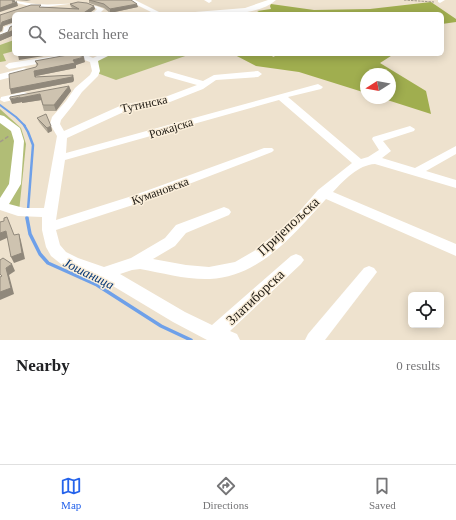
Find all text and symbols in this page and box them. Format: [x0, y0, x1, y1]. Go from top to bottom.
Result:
search box [12, 12, 444, 56]
icon: search [26, 23, 48, 45]
text: Search here [58, 26, 128, 42]
north arrow [360, 68, 396, 104]
street label: Тутинска [119, 92, 169, 116]
street label: Рожајска [147, 114, 195, 141]
street label: Кумановска [129, 174, 191, 208]
street label: Пријепољска [255, 194, 323, 259]
water label: Јошаница [61, 255, 117, 292]
street label: Златиборска [223, 266, 288, 328]
map controls [408, 292, 444, 328]
button: locate [408, 292, 444, 328]
text: Nearby [16, 356, 70, 375]
text: 0 results [396, 358, 440, 373]
tab: Map [60, 475, 82, 511]
tab: Directions [203, 475, 248, 511]
tab: Saved [369, 475, 396, 511]

